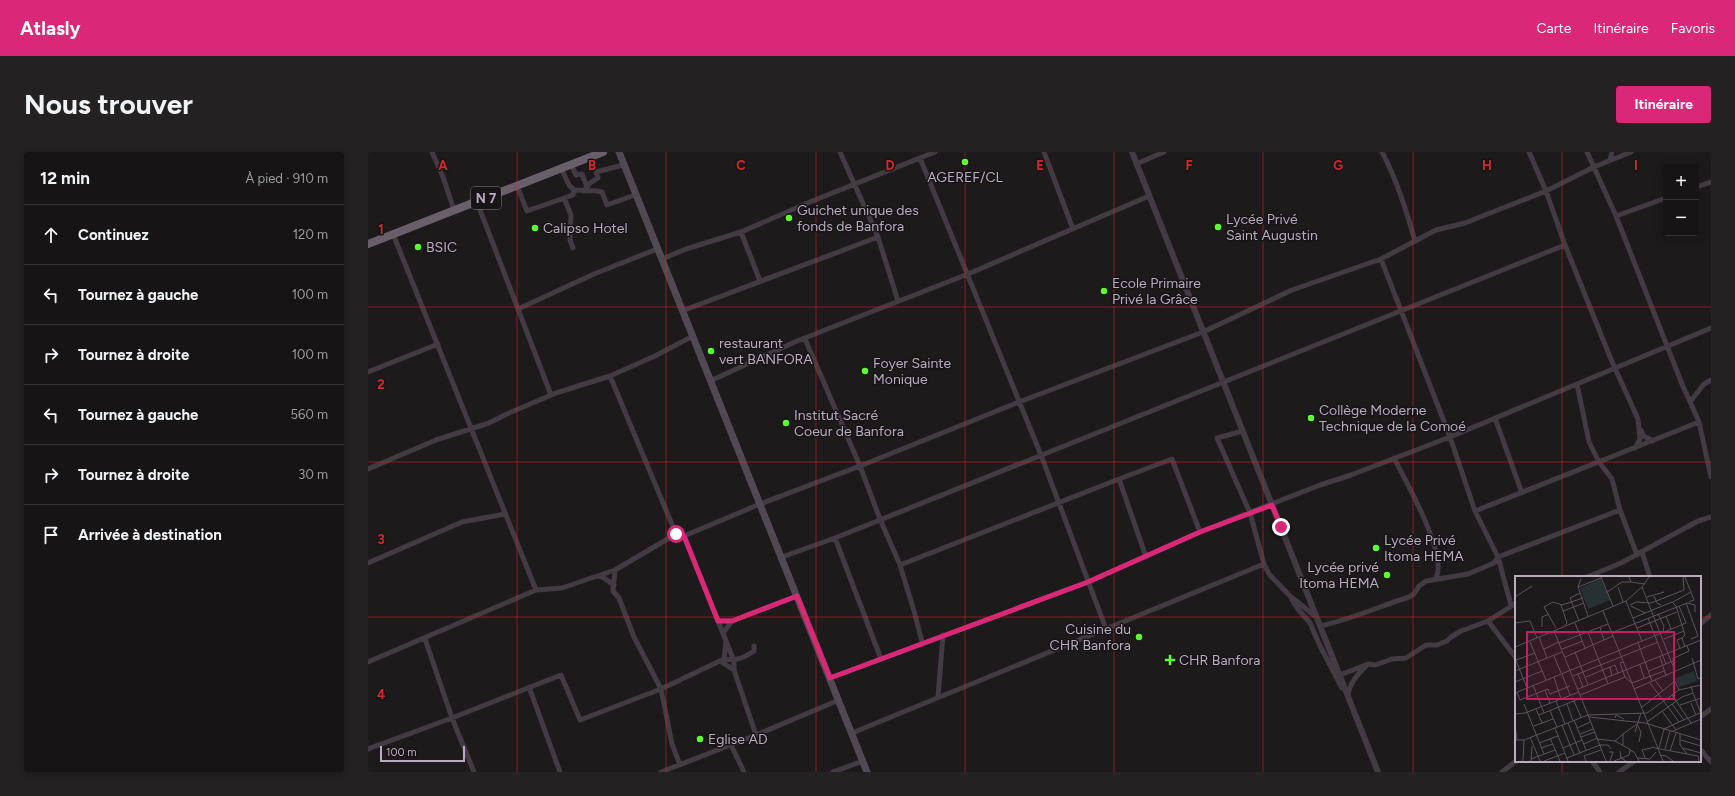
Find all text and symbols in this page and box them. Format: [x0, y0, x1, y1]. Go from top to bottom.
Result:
text: Atlasly [20, 17, 80, 40]
text: Carte [1537, 20, 1571, 37]
text: Itinéraire [1593, 20, 1649, 37]
text: Favoris [1671, 20, 1715, 37]
button: Itinéraire [1616, 86, 1711, 123]
text: Nous trouver [24, 87, 193, 121]
marker: AGEREF/CL [960, 157, 970, 167]
text: A [438, 158, 448, 173]
text: B [588, 158, 596, 173]
text: C [736, 158, 746, 173]
text: D [885, 158, 895, 173]
text: E [1036, 158, 1044, 173]
text: F [1185, 158, 1193, 173]
text: G [1333, 158, 1343, 173]
text: H [1482, 158, 1492, 173]
text: I [1634, 158, 1638, 173]
map controls [1663, 164, 1699, 236]
button: + [1663, 164, 1699, 200]
text: 12 min [40, 168, 90, 188]
place label: AGEREF/CL [927, 169, 1003, 186]
text: À pied · 910 m [246, 171, 328, 186]
road number: N 7 [471, 187, 501, 209]
button: − [1663, 200, 1699, 236]
place label: Guichet unique des fonds de Banfora [797, 202, 919, 235]
place label: Lycée Privé Saint Augustin [1226, 211, 1318, 244]
marker: Guichet unique des fonds de Banfora [784, 213, 794, 223]
place label: Calipso Hotel [543, 220, 628, 237]
text: 1 [378, 222, 384, 237]
marker: Lycée Privé Saint Augustin [1213, 222, 1223, 232]
marker: Calipso Hotel [530, 223, 540, 233]
icon: ahead [40, 224, 62, 246]
text: Continuez [78, 226, 149, 244]
text: 120 m [293, 227, 328, 242]
place label: BSIC [426, 239, 457, 256]
marker: BSIC [413, 242, 423, 252]
place label: Ecole Primaire Privé la Grâce [1112, 275, 1201, 308]
icon: left [40, 284, 62, 306]
text: Tournez à gauche [78, 286, 198, 304]
marker: Ecole Primaire Privé la Grâce [1099, 286, 1109, 296]
text: 100 m [292, 287, 328, 302]
place label: restaurant vert BANFORA [719, 335, 813, 368]
icon: right [40, 344, 62, 366]
text: Tournez à droite [78, 346, 189, 364]
marker: restaurant vert BANFORA [706, 346, 716, 356]
text: 100 m [292, 347, 328, 362]
place label: Foyer Sainte Monique [873, 355, 952, 388]
marker: Foyer Sainte Monique [860, 366, 870, 376]
text: 2 [377, 377, 385, 392]
place label: Collège Moderne Technique de la Comoé [1319, 402, 1466, 435]
icon: left [40, 404, 62, 426]
text: Tournez à gauche [78, 406, 198, 424]
text: 560 m [291, 407, 328, 422]
place label: Institut Sacré Coeur de Banfora [794, 407, 904, 440]
marker: Collège Moderne Technique de la Comoé [1306, 413, 1316, 423]
marker: Institut Sacré Coeur de Banfora [781, 418, 791, 428]
icon: right [40, 464, 62, 486]
text: Tournez à droite [78, 466, 189, 484]
text: 30 m [298, 467, 328, 482]
route end [1272, 518, 1290, 536]
icon: arrive [40, 524, 62, 546]
route start [667, 525, 685, 543]
text: Arrivée à destination [78, 526, 222, 544]
text: 3 [377, 532, 385, 547]
place label: Lycée Privé Itoma HEMA [1384, 532, 1464, 565]
marker: Lycée Privé Itoma HEMA [1371, 543, 1381, 553]
place label: Lycée privé Itoma HEMA [1299, 559, 1380, 592]
marker: Lycée privé Itoma HEMA [1382, 570, 1392, 580]
inset map [1515, 576, 1701, 762]
place label: Cuisine du CHR Banfora [1050, 621, 1131, 654]
marker: Cuisine du CHR Banfora [1134, 632, 1144, 642]
place label: CHR Banfora [1179, 652, 1260, 669]
marker: CHR Banfora [1164, 654, 1176, 666]
text: 4 [377, 687, 385, 702]
place label: Eglise AD [708, 731, 768, 748]
marker: Eglise AD [695, 734, 705, 744]
scale bar [380, 744, 465, 763]
text: 100 m [386, 746, 417, 759]

